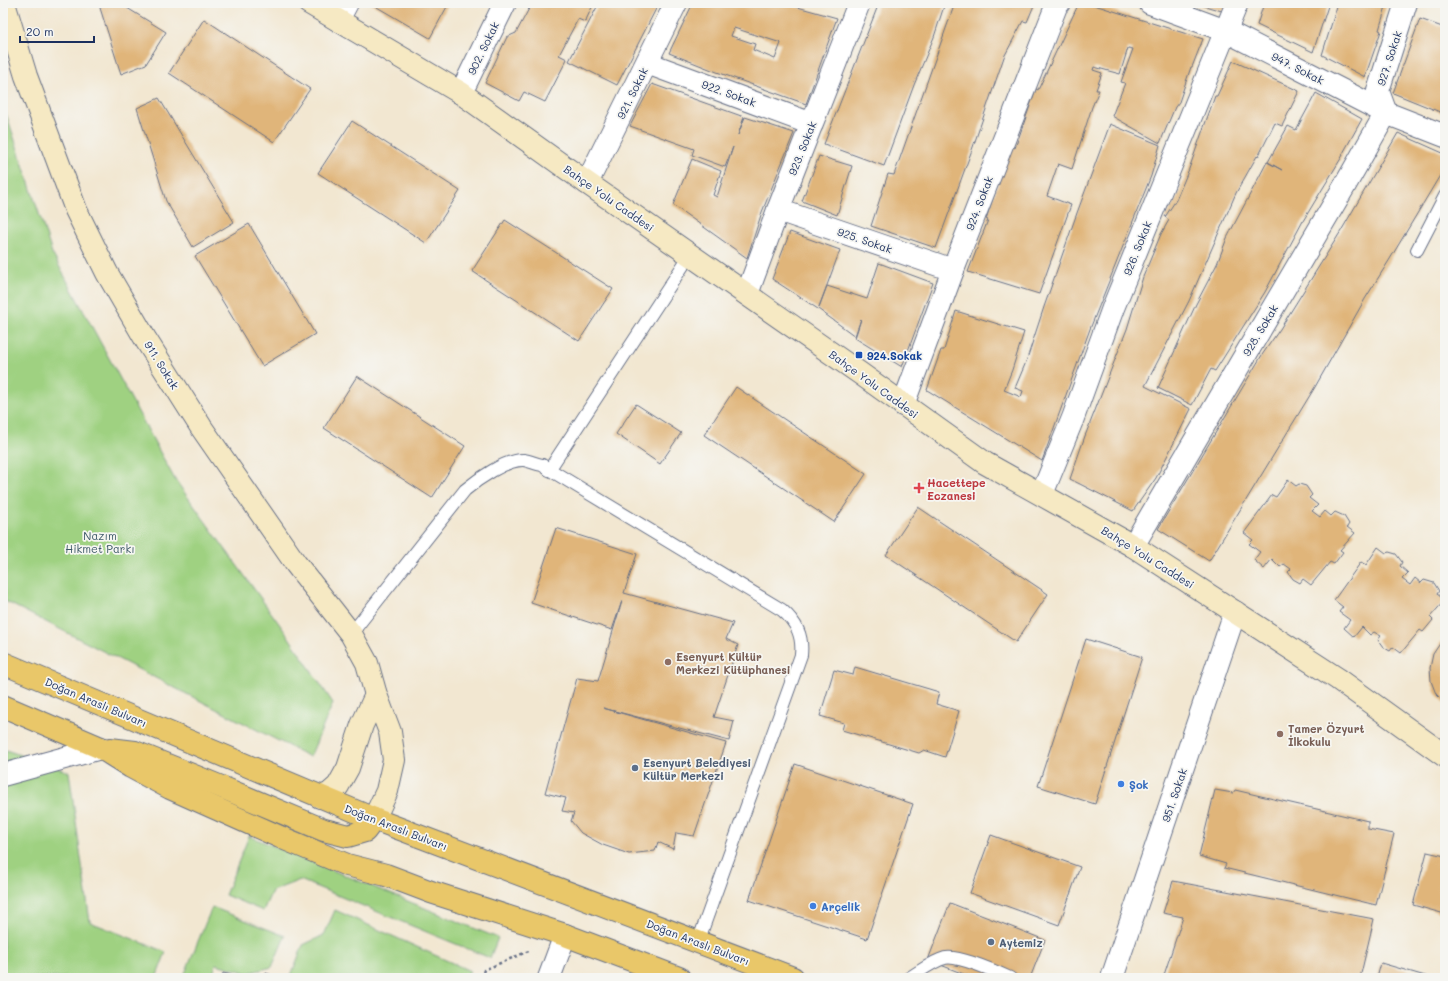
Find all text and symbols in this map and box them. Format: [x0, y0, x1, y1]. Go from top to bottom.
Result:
scale bar [20, 18, 94, 44]
street label: 902. Sokak [464, 19, 502, 77]
text: 20 m [26, 23, 54, 39]
street label: 927. Sokak [1373, 29, 1405, 87]
street label: 947. Sokak [1269, 48, 1327, 88]
street label: 921. Sokak [613, 65, 651, 121]
street label: 922. Sokak [700, 76, 758, 110]
street label: 923. Sokak [784, 119, 820, 177]
street label: Bahçe Yolu Caddesi [561, 161, 657, 235]
street label: 924. Sokak [962, 174, 996, 232]
street label: 926. Sokak [1119, 218, 1155, 277]
street label: 925. Sokak [836, 224, 895, 256]
street label: 928. Sokak [1239, 301, 1281, 358]
street label: 911. Sokak [141, 338, 183, 392]
street label: Bahçe Yolu Caddesi [826, 347, 922, 421]
place label: 924.Sokak [867, 348, 922, 363]
marker: 924.Sokak [854, 350, 864, 360]
place label: Hacettepe Eczanesi [927, 475, 986, 503]
marker: Hacettepe Eczanesi [914, 483, 924, 493]
street label: Bahçe Yolu Caddesi [1099, 522, 1197, 592]
park label: Nazım Hikmet Parkı [65, 528, 135, 556]
place label: Esenyurt Kültür Merkezi Kütüphanesi [676, 649, 791, 677]
marker: Esenyurt Kültür Merkezi Kütüphanesi [663, 657, 673, 667]
street label: Doğan Araslı Bulvarı [43, 674, 149, 730]
place label: Tamer Özyurt İlkokulu [1288, 721, 1364, 749]
marker: Tamer Özyurt İlkokulu [1275, 729, 1285, 739]
place label: Esenyurt Belediyesi Kültür Merkezi [643, 755, 751, 783]
marker: Esenyurt Belediyesi Kültür Merkezi [630, 763, 640, 773]
street label: 951. Sokak [1158, 766, 1190, 824]
place label: Şok [1129, 777, 1149, 792]
marker: Şok [1116, 779, 1126, 789]
street label: Doğan Araslı Bulvarı [342, 800, 450, 854]
place label: Arçelik [821, 899, 860, 914]
marker: Arçelik [808, 901, 818, 911]
street label: Doğan Araslı Bulvarı [644, 915, 752, 969]
place label: Aytemiz [999, 935, 1043, 950]
marker: Aytemiz [986, 937, 996, 947]

